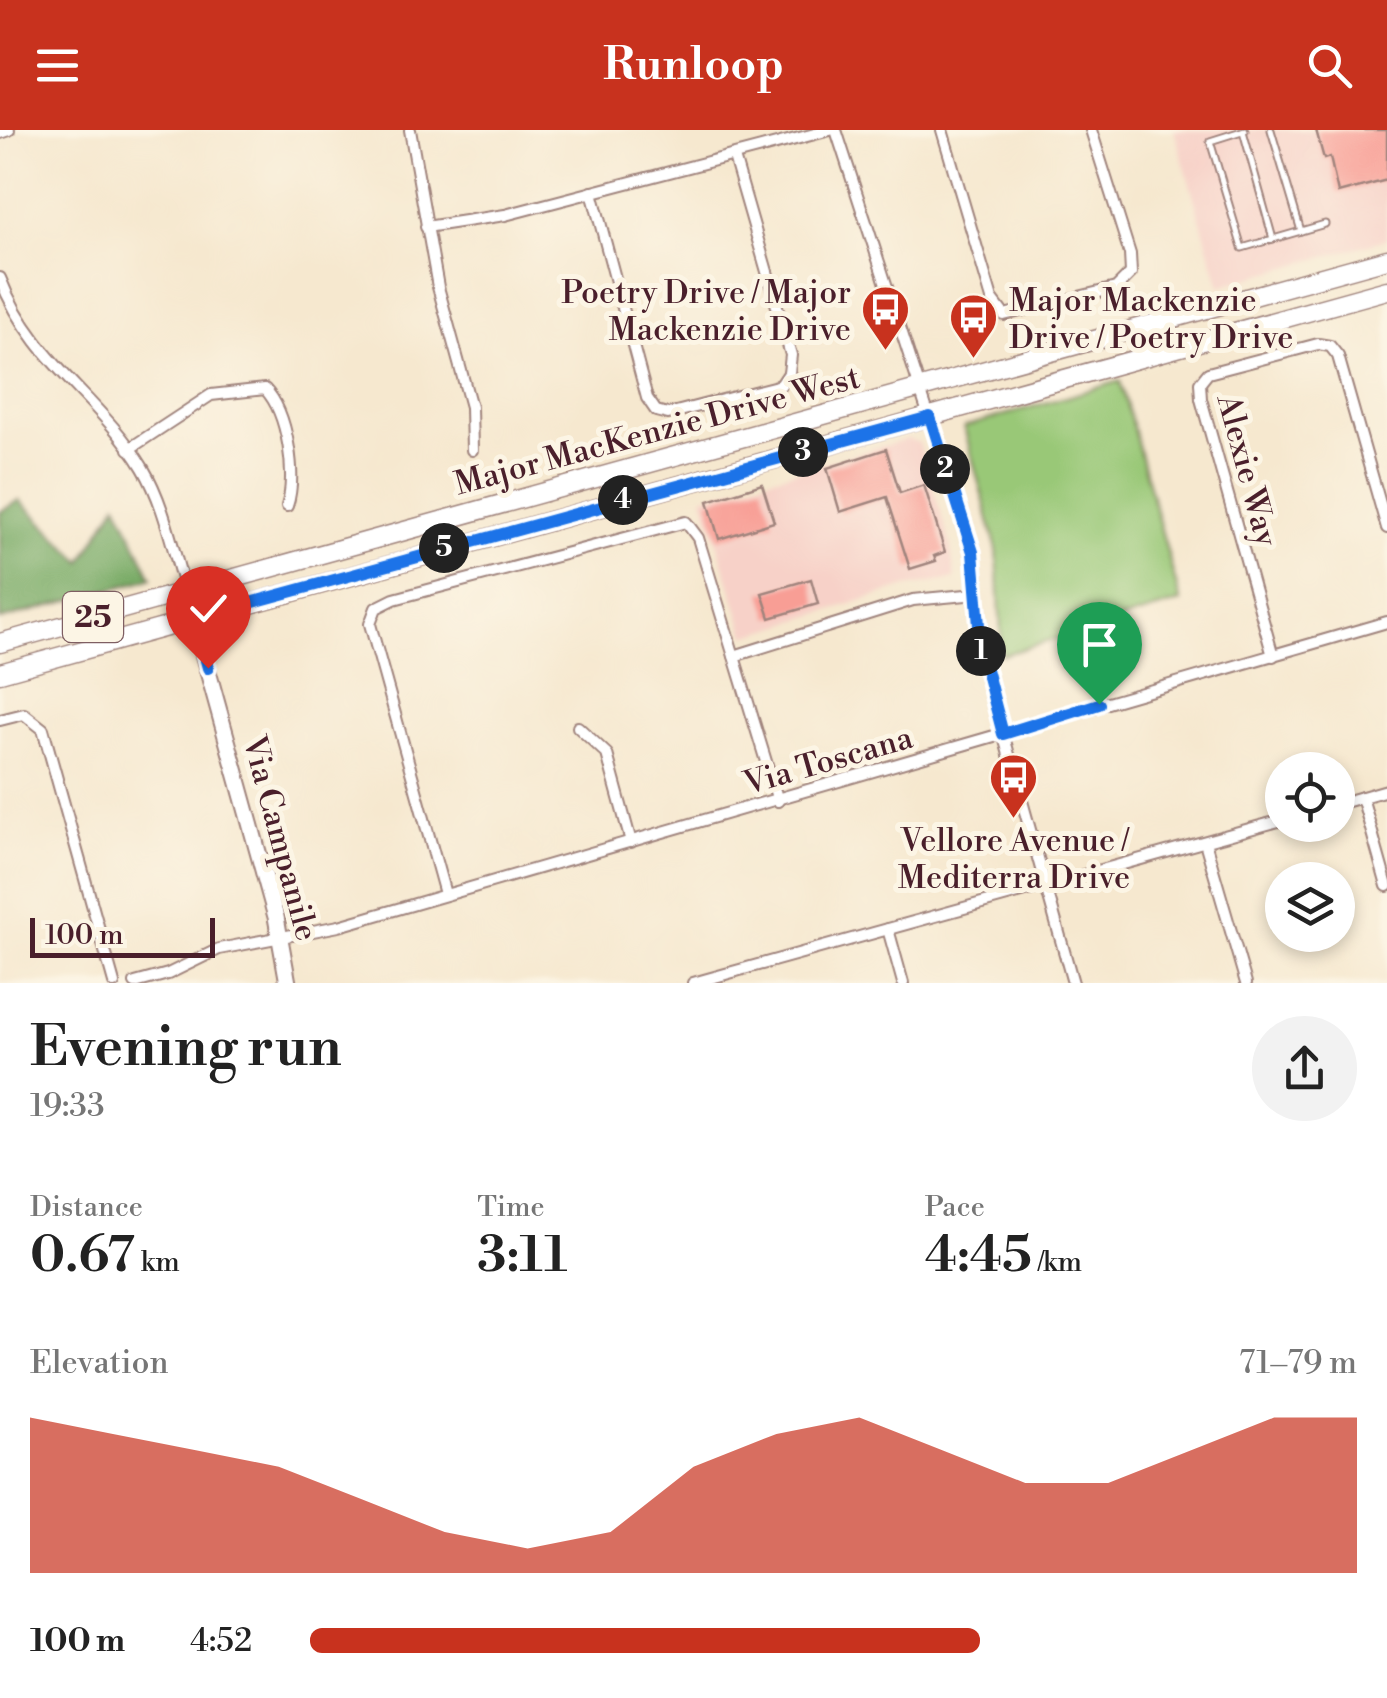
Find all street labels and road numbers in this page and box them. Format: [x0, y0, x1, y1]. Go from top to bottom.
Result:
street label: Major MacKenzie Drive West [450, 358, 864, 504]
street label: Alexie Way [1207, 389, 1287, 551]
road number: 25 [63, 592, 123, 642]
street label: Via Toscana [738, 718, 918, 804]
street label: Via Campanile [233, 730, 327, 945]

